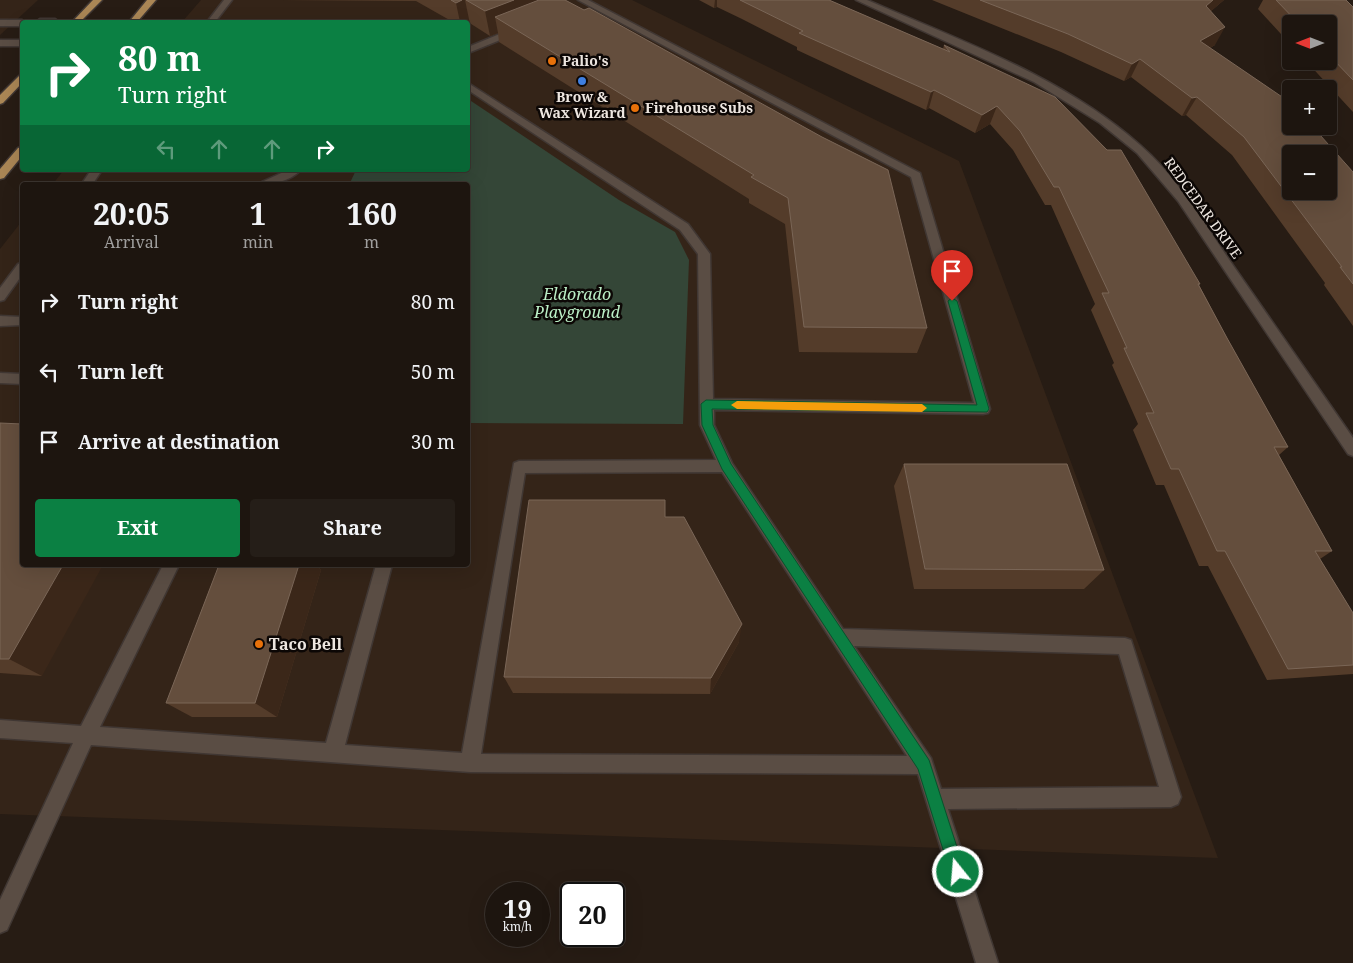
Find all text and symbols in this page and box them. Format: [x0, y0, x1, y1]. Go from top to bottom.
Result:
north arrow [1282, 15, 1338, 70]
map controls [1282, 15, 1337, 200]
text: 80 m [118, 34, 201, 81]
icon: right [35, 40, 100, 105]
place label: Palio's [562, 51, 609, 70]
marker: Palio's [546, 55, 558, 67]
marker: Brow & Wax Wizard [576, 75, 588, 87]
text: Turn right [118, 79, 227, 109]
button: + [1282, 80, 1337, 135]
place label: Brow & Wax Wizard [538, 87, 626, 122]
place label: Firehouse Subs [645, 98, 753, 117]
marker: Firehouse Subs [629, 102, 641, 114]
icon: left [152, 135, 180, 163]
icon: ahead [205, 135, 233, 163]
icon: ahead [258, 135, 286, 163]
icon: right [311, 135, 339, 163]
button: − [1282, 145, 1337, 200]
street label: REDCEDAR DRIVE [1160, 153, 1247, 262]
text: 20:05 [93, 193, 170, 234]
text: 1 [250, 193, 266, 234]
text: 160 [346, 193, 397, 234]
text: Arrival [104, 231, 159, 253]
text: min [243, 231, 273, 253]
text: m [364, 231, 379, 253]
pin [931, 250, 973, 301]
icon: arrive [938, 257, 966, 285]
park label: Eldorado Playground [533, 283, 621, 323]
icon: right [35, 288, 63, 316]
text: Turn right [78, 289, 178, 315]
text: 80 m [411, 289, 455, 315]
icon: left [35, 358, 63, 386]
text: Turn left [78, 359, 164, 385]
text: 50 m [411, 359, 455, 385]
icon: arrive [35, 428, 63, 456]
text: Arrive at destination [78, 429, 280, 455]
text: 30 m [411, 429, 455, 455]
button: Exit [35, 499, 240, 557]
button: Share [250, 499, 455, 557]
place label: Taco Bell [269, 633, 343, 655]
marker: Taco Bell [253, 638, 265, 650]
position arrow [931, 845, 983, 897]
speed limit sign: 20 [560, 882, 625, 947]
text: 19 [503, 891, 532, 925]
text: km/h [503, 918, 532, 935]

